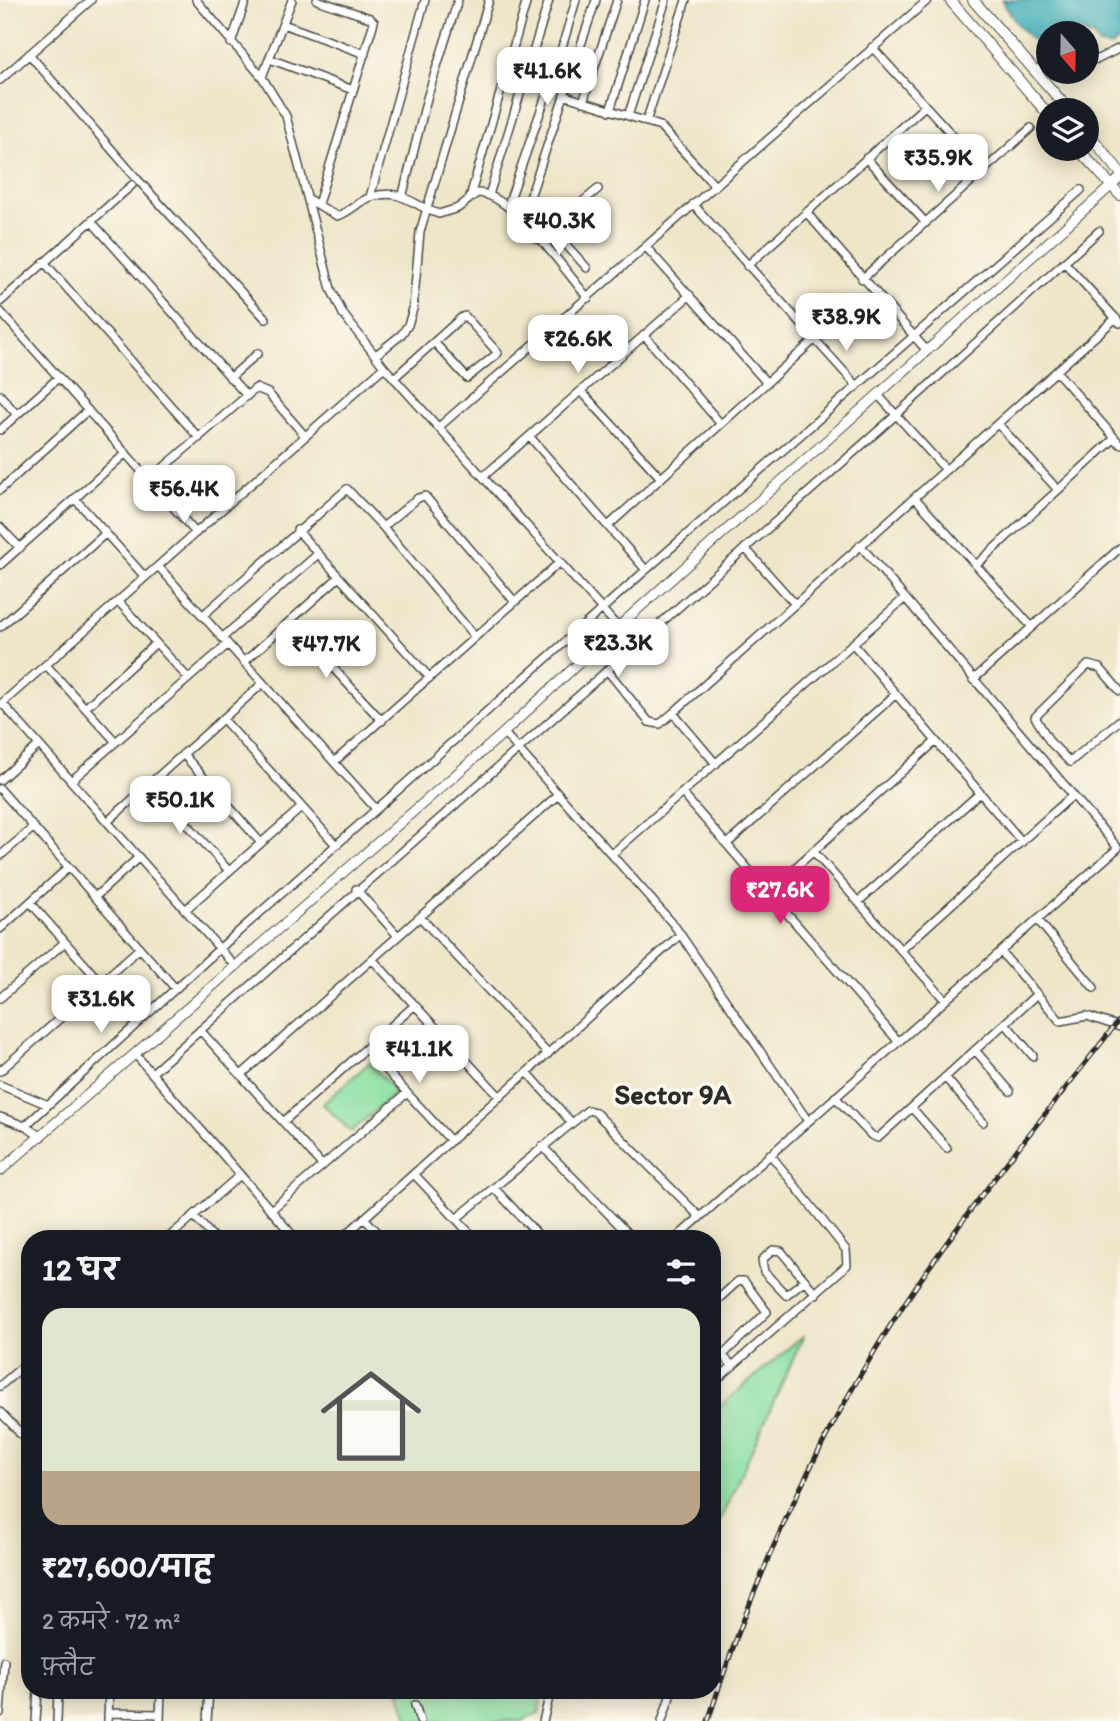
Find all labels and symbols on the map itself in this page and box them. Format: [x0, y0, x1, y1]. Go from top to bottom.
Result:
north arrow [1036, 21, 1099, 84]
pin: ₹41.6K [490, 48, 604, 107]
pin: ₹35.9K [881, 134, 995, 194]
pin: ₹40.3K [502, 198, 616, 257]
pin: ₹38.9K [789, 294, 903, 353]
pin: ₹26.6K [521, 316, 635, 375]
pin: ₹56.4K [127, 466, 241, 525]
pin: ₹47.7K [269, 620, 383, 680]
pin: ₹23.3K [561, 620, 675, 679]
pin: ₹50.1K [123, 776, 237, 836]
pin: ₹27.6K [723, 866, 837, 926]
pin: ₹31.6K [44, 976, 158, 1035]
pin: ₹41.1K [362, 1026, 476, 1085]
district label: Sector 9A [615, 1077, 732, 1111]

